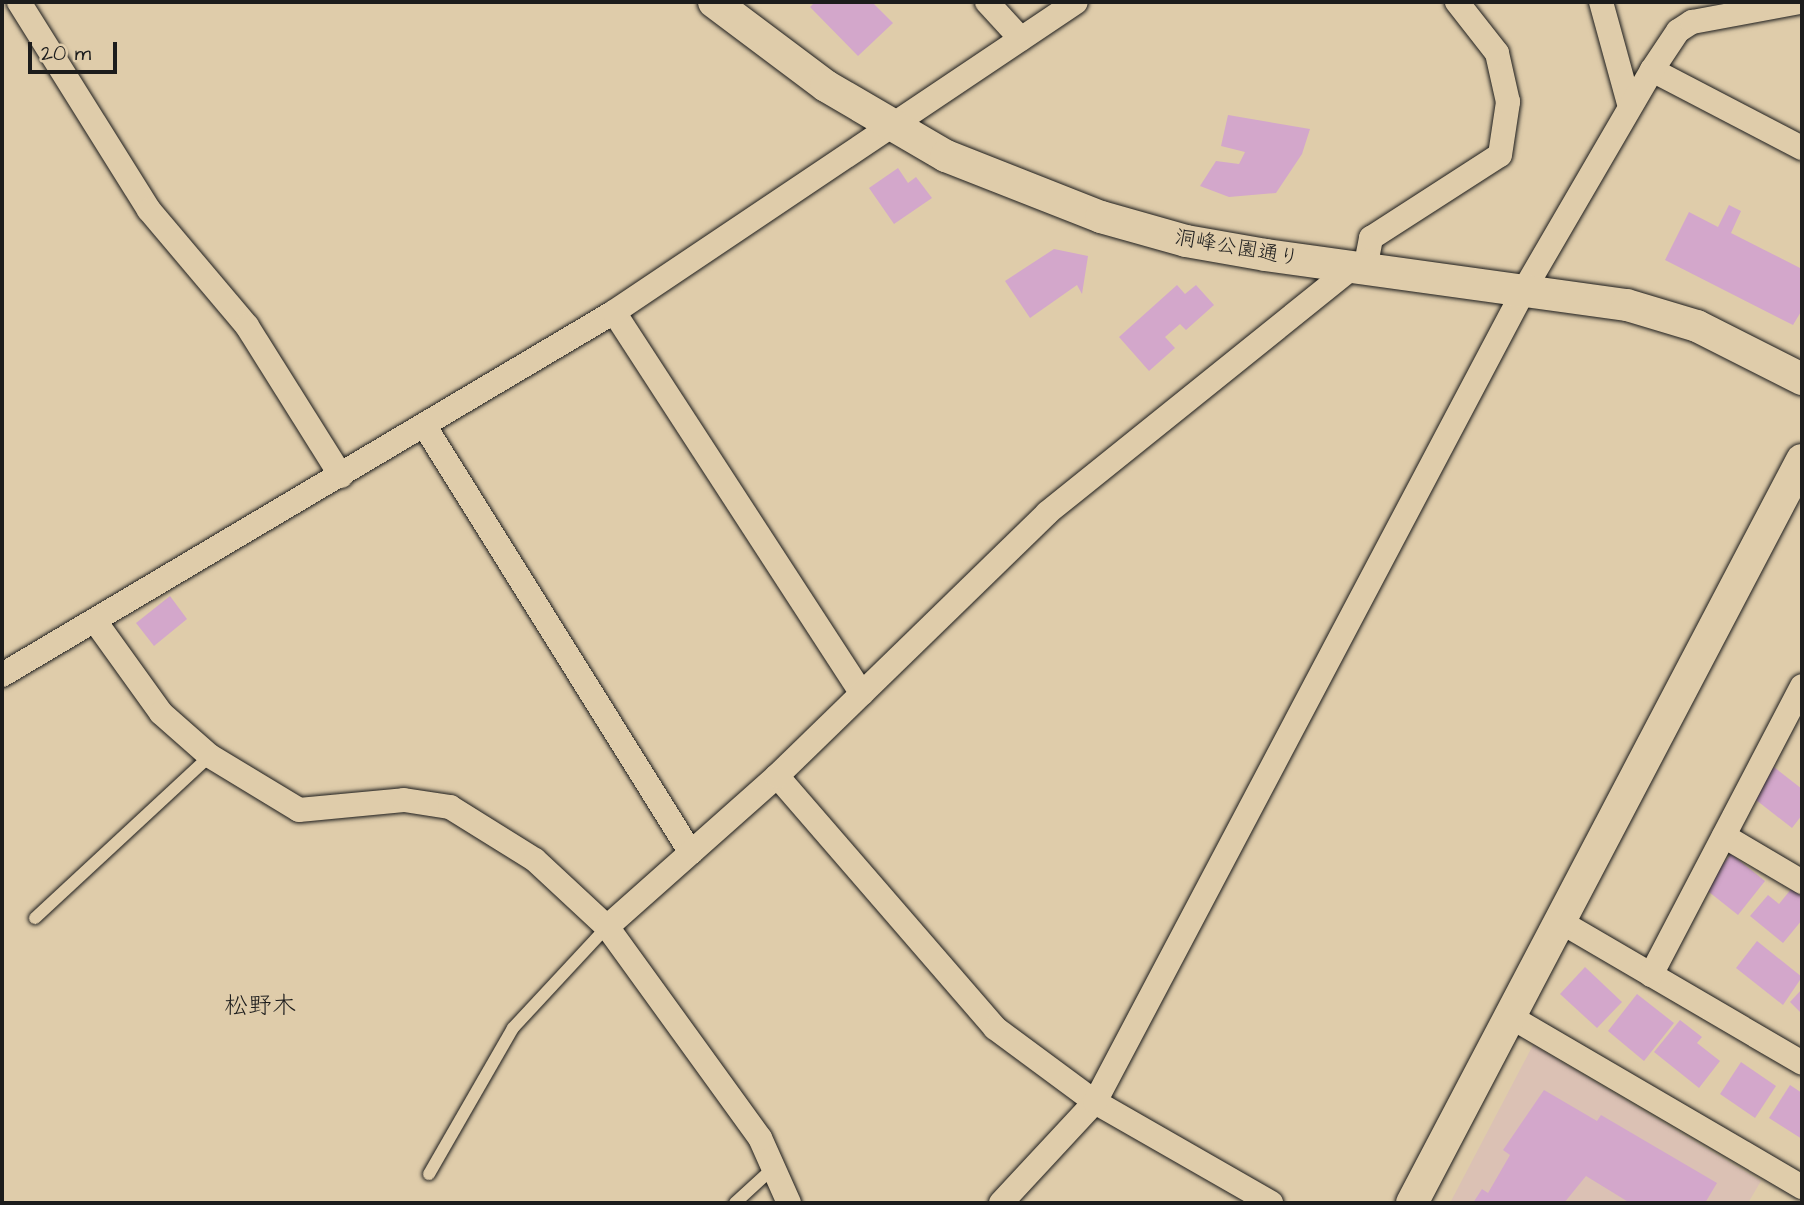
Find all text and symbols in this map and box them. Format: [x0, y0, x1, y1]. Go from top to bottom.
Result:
scale bar [32, 28, 121, 72]
text: 20 m [41, 39, 91, 68]
street label: 洞峰公園通り [1173, 225, 1301, 271]
district label: 松野木 [224, 993, 296, 1021]

